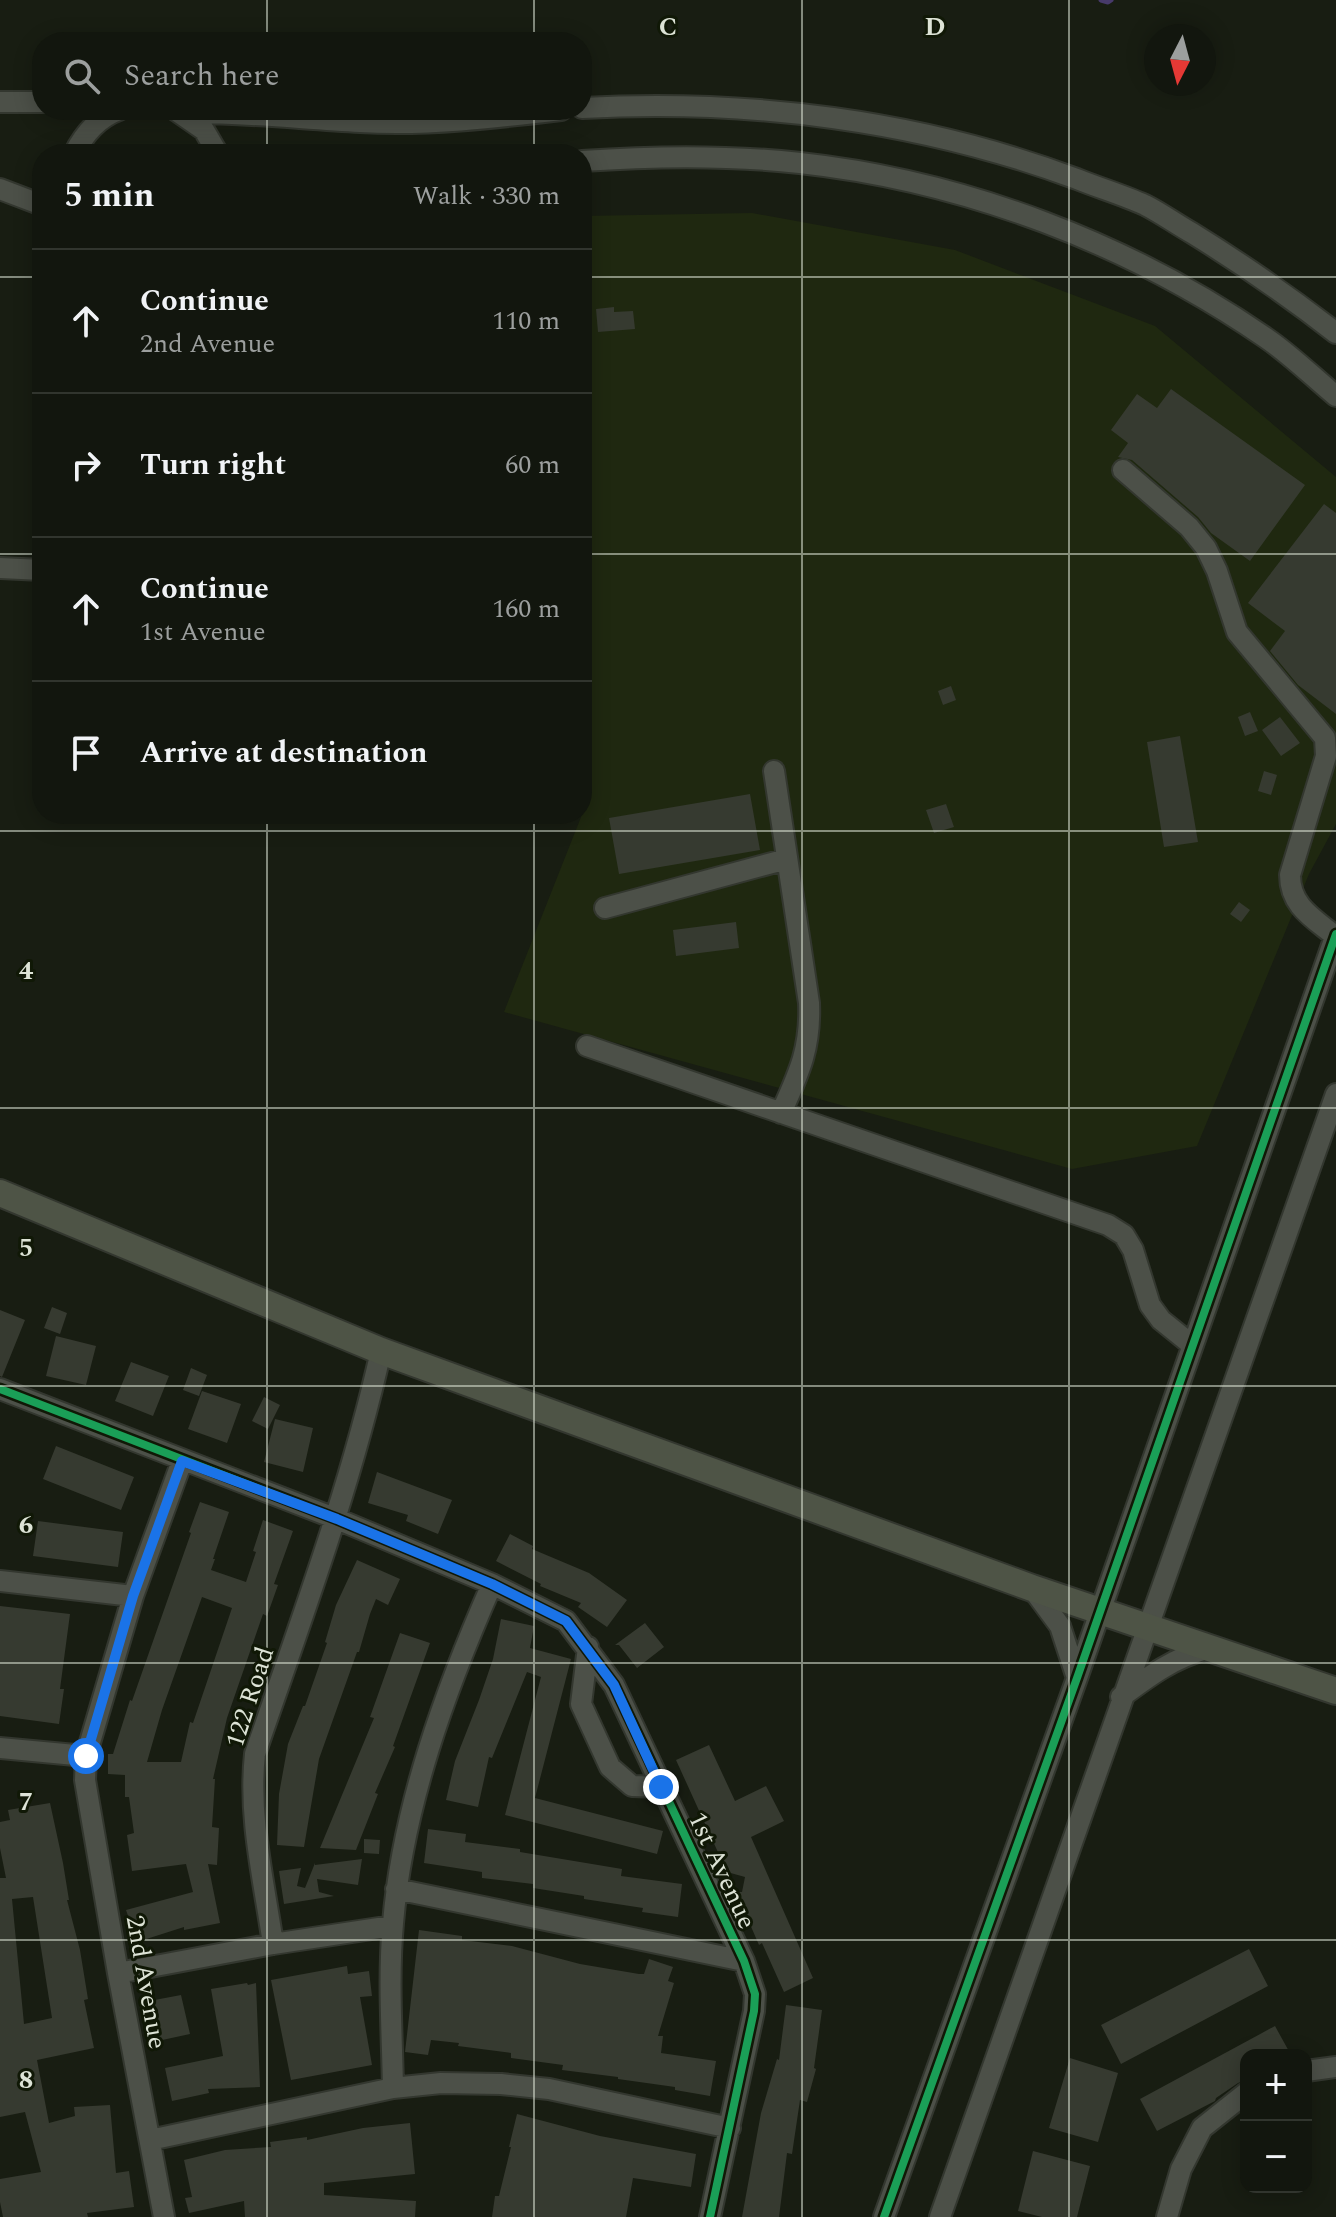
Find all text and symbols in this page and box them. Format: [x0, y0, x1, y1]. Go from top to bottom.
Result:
text: C [659, 7, 677, 47]
text: D [925, 7, 945, 47]
north arrow [1144, 24, 1216, 96]
search box [32, 32, 592, 120]
text: Search here [124, 53, 280, 99]
icon: search [60, 54, 104, 98]
text: 5 min [64, 170, 154, 222]
text: Walk · 330 m [413, 176, 560, 216]
text: Continue [140, 278, 269, 324]
icon: ahead [64, 299, 108, 343]
text: 110 m [492, 301, 560, 341]
text: 2nd Avenue [140, 324, 275, 364]
text: Turn right [140, 442, 286, 488]
icon: right [64, 443, 108, 487]
text: 60 m [505, 445, 560, 485]
text: Continue [140, 566, 269, 612]
icon: ahead [64, 587, 108, 631]
text: 160 m [492, 589, 560, 629]
text: 1st Avenue [140, 612, 266, 652]
text: Arrive at destination [140, 730, 427, 776]
icon: arrive [64, 731, 108, 775]
text: 4 [19, 951, 34, 991]
text: 5 [19, 1228, 33, 1268]
text: 6 [19, 1505, 33, 1545]
street label: 122 Road [215, 1642, 285, 1753]
route start [68, 1738, 104, 1774]
route end [643, 1769, 679, 1805]
text: 7 [19, 1782, 33, 1822]
street label: 1st Avenue [677, 1805, 767, 1936]
street label: 2nd Avenue [115, 1912, 177, 2052]
map controls [1240, 2049, 1312, 2193]
button: + [1240, 2049, 1312, 2121]
text: 8 [19, 2060, 33, 2100]
button: − [1240, 2121, 1312, 2193]

